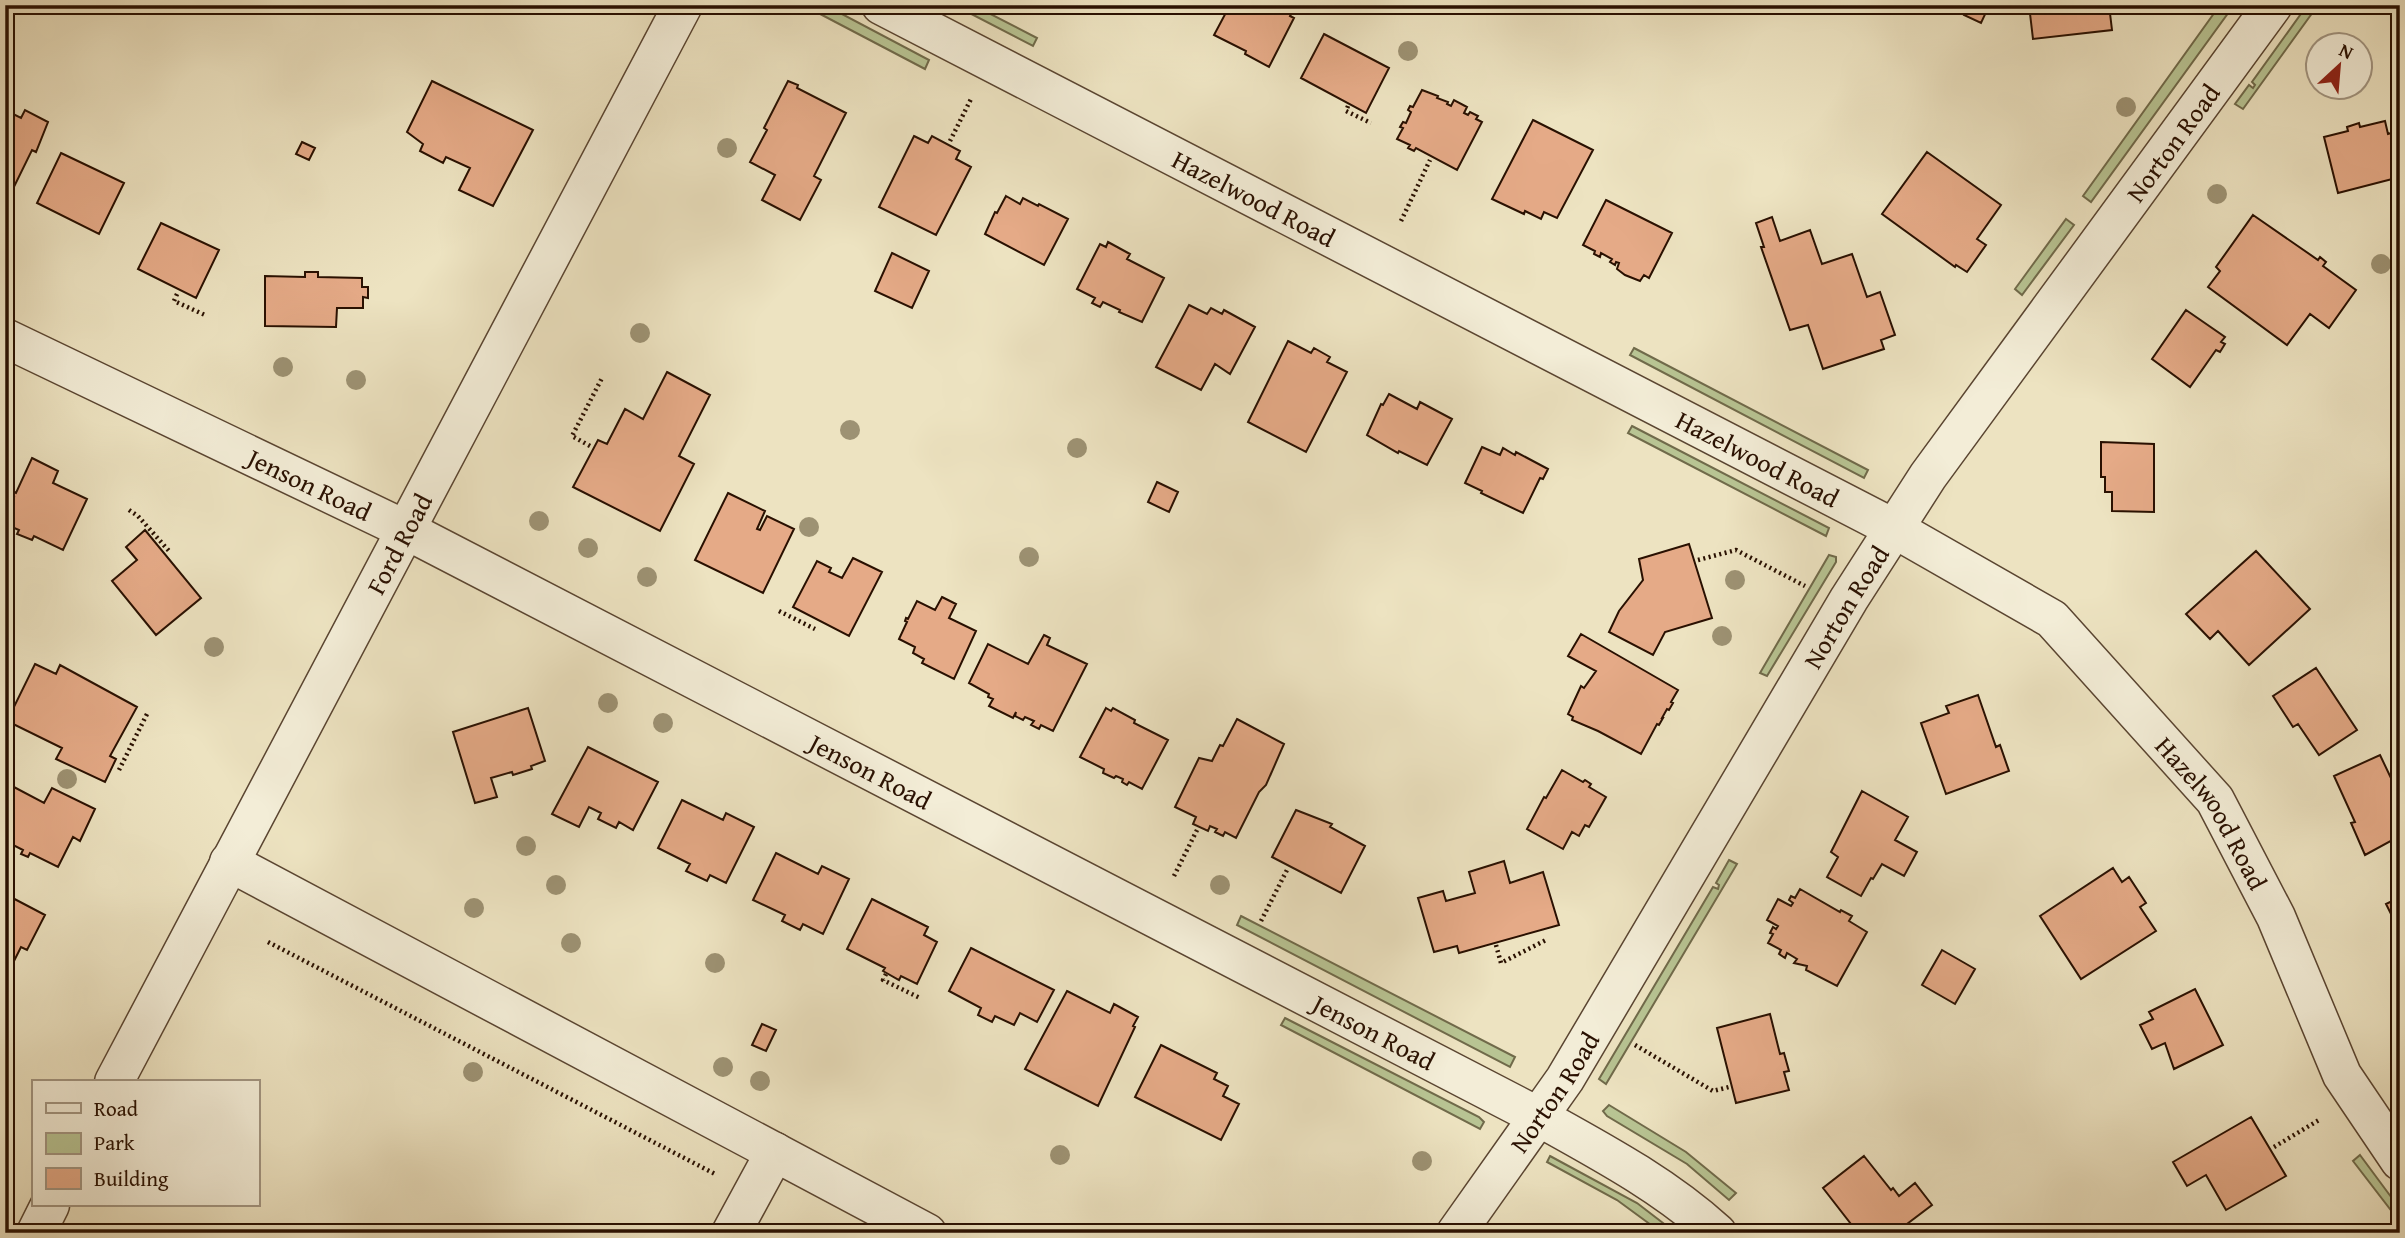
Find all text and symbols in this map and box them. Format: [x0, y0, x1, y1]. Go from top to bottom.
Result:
north arrow [2304, 32, 2374, 102]
text: N [2335, 35, 2359, 66]
street label: Norton Road [2116, 75, 2229, 210]
street label: Hazelwood Road [1166, 139, 1343, 256]
street label: Hazelwood Road [1669, 400, 1846, 517]
street label: Jenson Road [239, 436, 379, 530]
street label: Ford Road [356, 486, 441, 601]
street label: Norton Road [1793, 537, 1898, 676]
street label: Jenson Road [800, 721, 939, 819]
street label: Hazelwood Road [2147, 727, 2278, 897]
street label: Jenson Road [1303, 982, 1442, 1080]
street label: Norton Road [1500, 1024, 1609, 1160]
legend [32, 1080, 259, 1206]
text: Road [94, 1093, 139, 1124]
text: Park [94, 1127, 135, 1158]
text: Building [94, 1163, 169, 1194]

